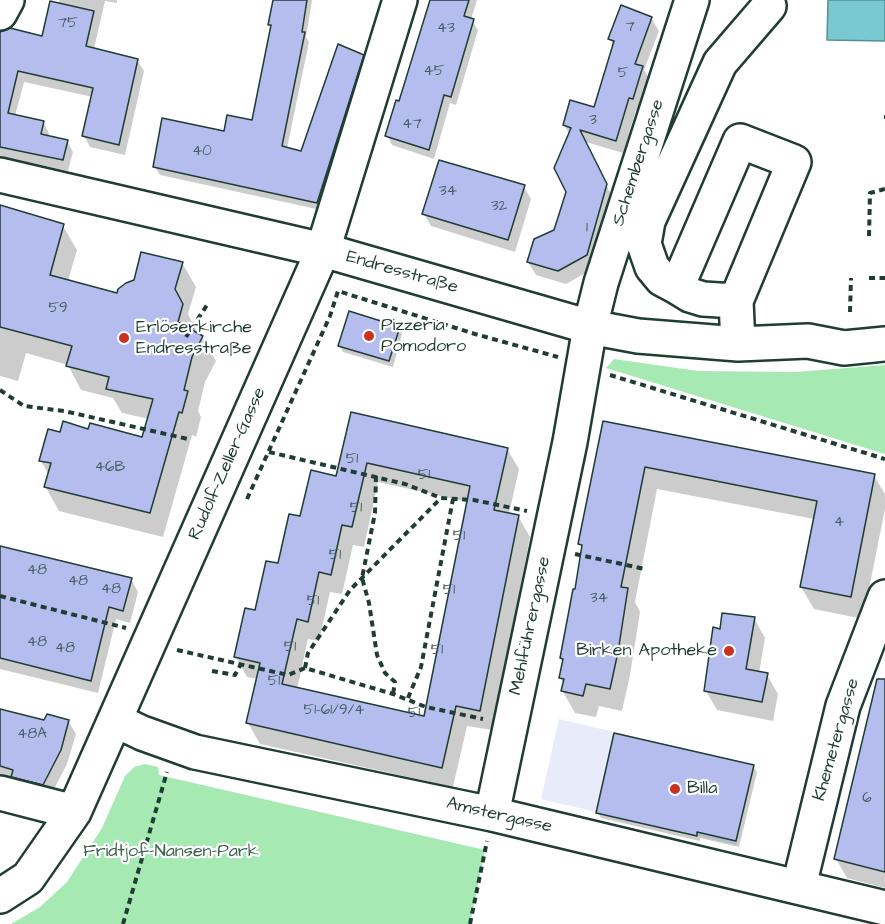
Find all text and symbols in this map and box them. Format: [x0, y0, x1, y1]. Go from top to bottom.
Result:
house number: 75 [58, 15, 78, 33]
house number: 7 [625, 19, 635, 37]
house number: 43 [437, 20, 455, 38]
house number: 45 [424, 63, 444, 81]
house number: 5 [618, 65, 628, 83]
street label: Schembergasse [608, 97, 670, 229]
house number: 3 [589, 112, 597, 130]
house number: 47 [402, 116, 422, 134]
house number: 40 [192, 143, 212, 161]
house number: 34 [439, 183, 457, 201]
house number: 32 [491, 198, 507, 216]
house number: 1 [586, 220, 588, 238]
street label: Endresstraße [343, 247, 461, 299]
house number: 59 [48, 300, 68, 318]
place label: Pizzeria Pomodoro [381, 315, 466, 358]
place label: Erlöserkirche Endresstraße [136, 317, 252, 360]
marker: Pizzeria Pomodoro [362, 329, 376, 343]
marker: Erlöserkirche Endresstraße [117, 331, 131, 345]
street label: Rudolf-Zeller-Gasse [185, 384, 271, 544]
house number: 51 [346, 451, 358, 469]
house number: 46B [95, 459, 125, 477]
house number: 51 [418, 467, 430, 485]
house number: 51 [350, 500, 362, 518]
house number: 4 [834, 514, 844, 532]
house number: 51 [453, 528, 465, 546]
house number: 51 [329, 547, 341, 565]
street label: Mehlführergasse [506, 555, 556, 697]
house number: 48 [27, 562, 47, 580]
house number: 48 [68, 573, 88, 591]
house number: 48 [101, 581, 121, 599]
house number: 51 [443, 582, 455, 600]
house number: 34 [590, 590, 608, 608]
house number: 51 [307, 593, 319, 611]
house number: 48 [27, 634, 47, 652]
house number: 51 [284, 639, 296, 657]
house number: 48 [55, 640, 75, 658]
place label: Birken Apotheke [576, 640, 717, 662]
house number: 51 [431, 642, 443, 660]
marker: Birken Apotheke [722, 644, 736, 658]
house number: 51 [268, 673, 280, 691]
street label: Khemetergasse [809, 676, 865, 804]
house number: 51-61/9/4 [304, 702, 364, 720]
house number: 51 [408, 705, 420, 723]
house number: 48A [17, 726, 47, 744]
place label: Billa [687, 778, 717, 800]
marker: Billa [668, 782, 682, 796]
house number: 6 [862, 790, 872, 808]
street label: Amstergasse [444, 793, 554, 839]
park label: Fridtjof-Nansen-Park [83, 841, 259, 863]

